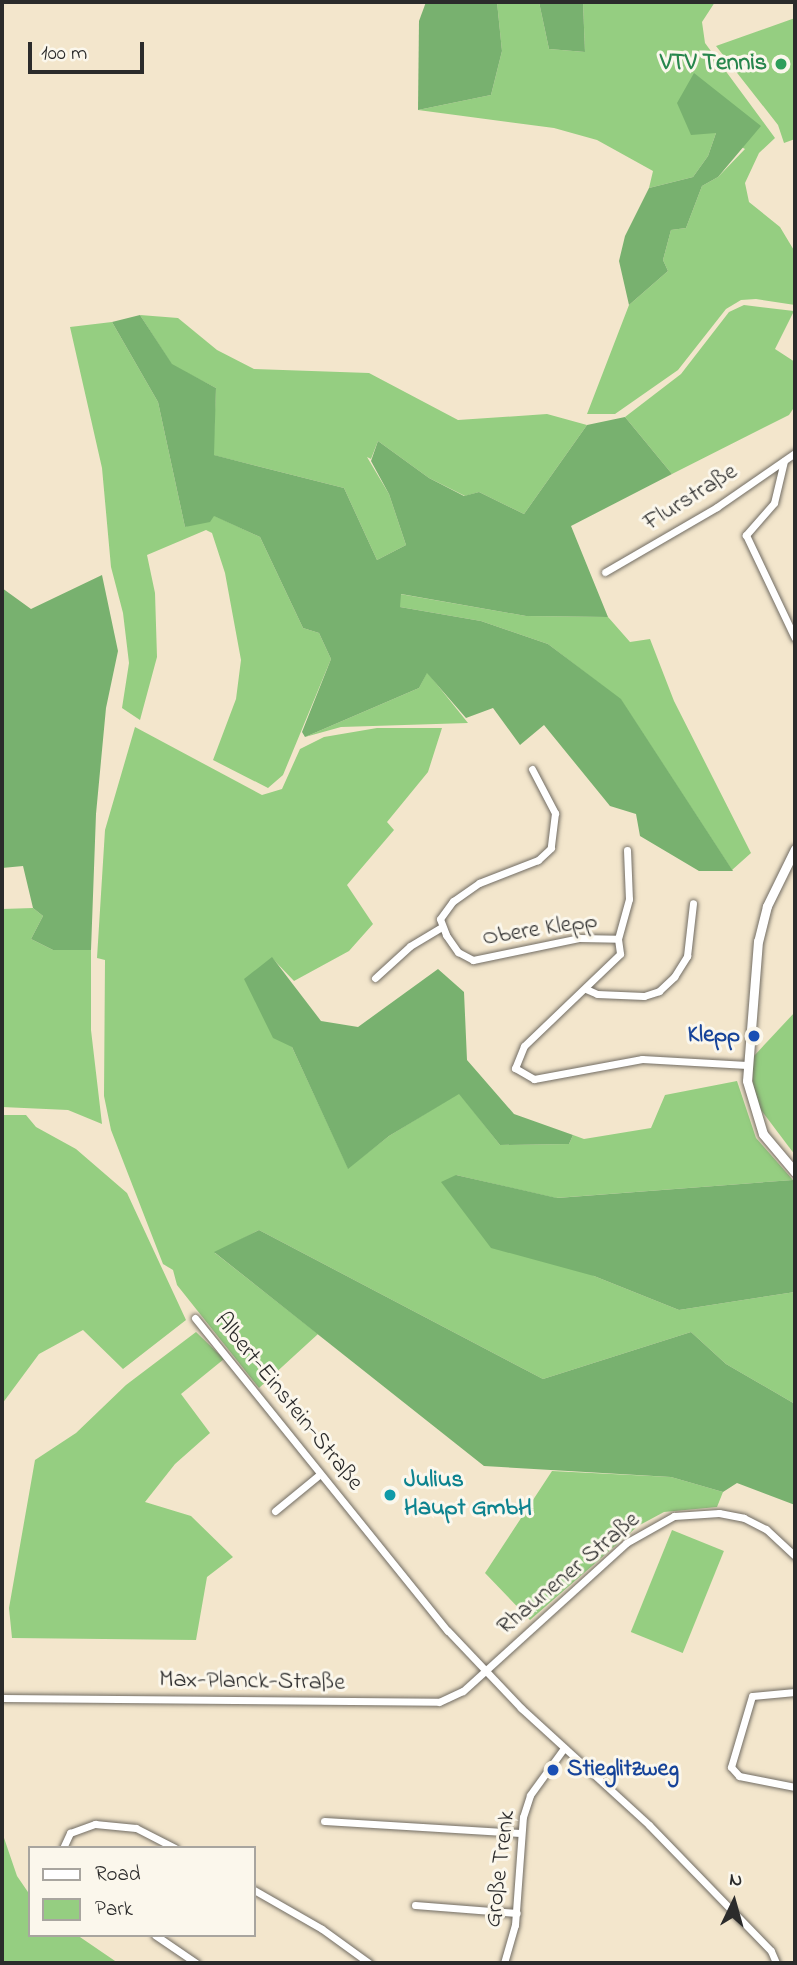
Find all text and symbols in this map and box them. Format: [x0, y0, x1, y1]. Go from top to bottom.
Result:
scale bar [32, 28, 147, 72]
text: 100 m [41, 39, 87, 69]
place label: VTV Tennis [660, 50, 767, 78]
marker: VTV Tennis [773, 56, 789, 72]
street label: Flurstraße [639, 458, 743, 538]
street label: Obere Klepp [481, 907, 599, 953]
place label: Klepp [687, 1022, 740, 1050]
marker: Klepp [746, 1028, 762, 1044]
street label: Albert-Einstein-Straße [207, 1307, 369, 1497]
place label: Julius Haupt GmbH [404, 1467, 532, 1523]
marker: Julius Haupt GmbH [382, 1487, 398, 1503]
street label: Rhaunener Straße [492, 1506, 646, 1642]
street label: Max-Planck-Straße [159, 1666, 345, 1698]
place label: Stieglitzweg [567, 1756, 679, 1784]
marker: Stieglitzweg [545, 1762, 561, 1778]
street label: Große Trenk [480, 1809, 522, 1929]
legend [28, 1846, 256, 1937]
text: Road [95, 1860, 141, 1890]
north arrow [699, 1867, 769, 1937]
text: N [728, 1867, 743, 1895]
text: Park [95, 1895, 133, 1925]

